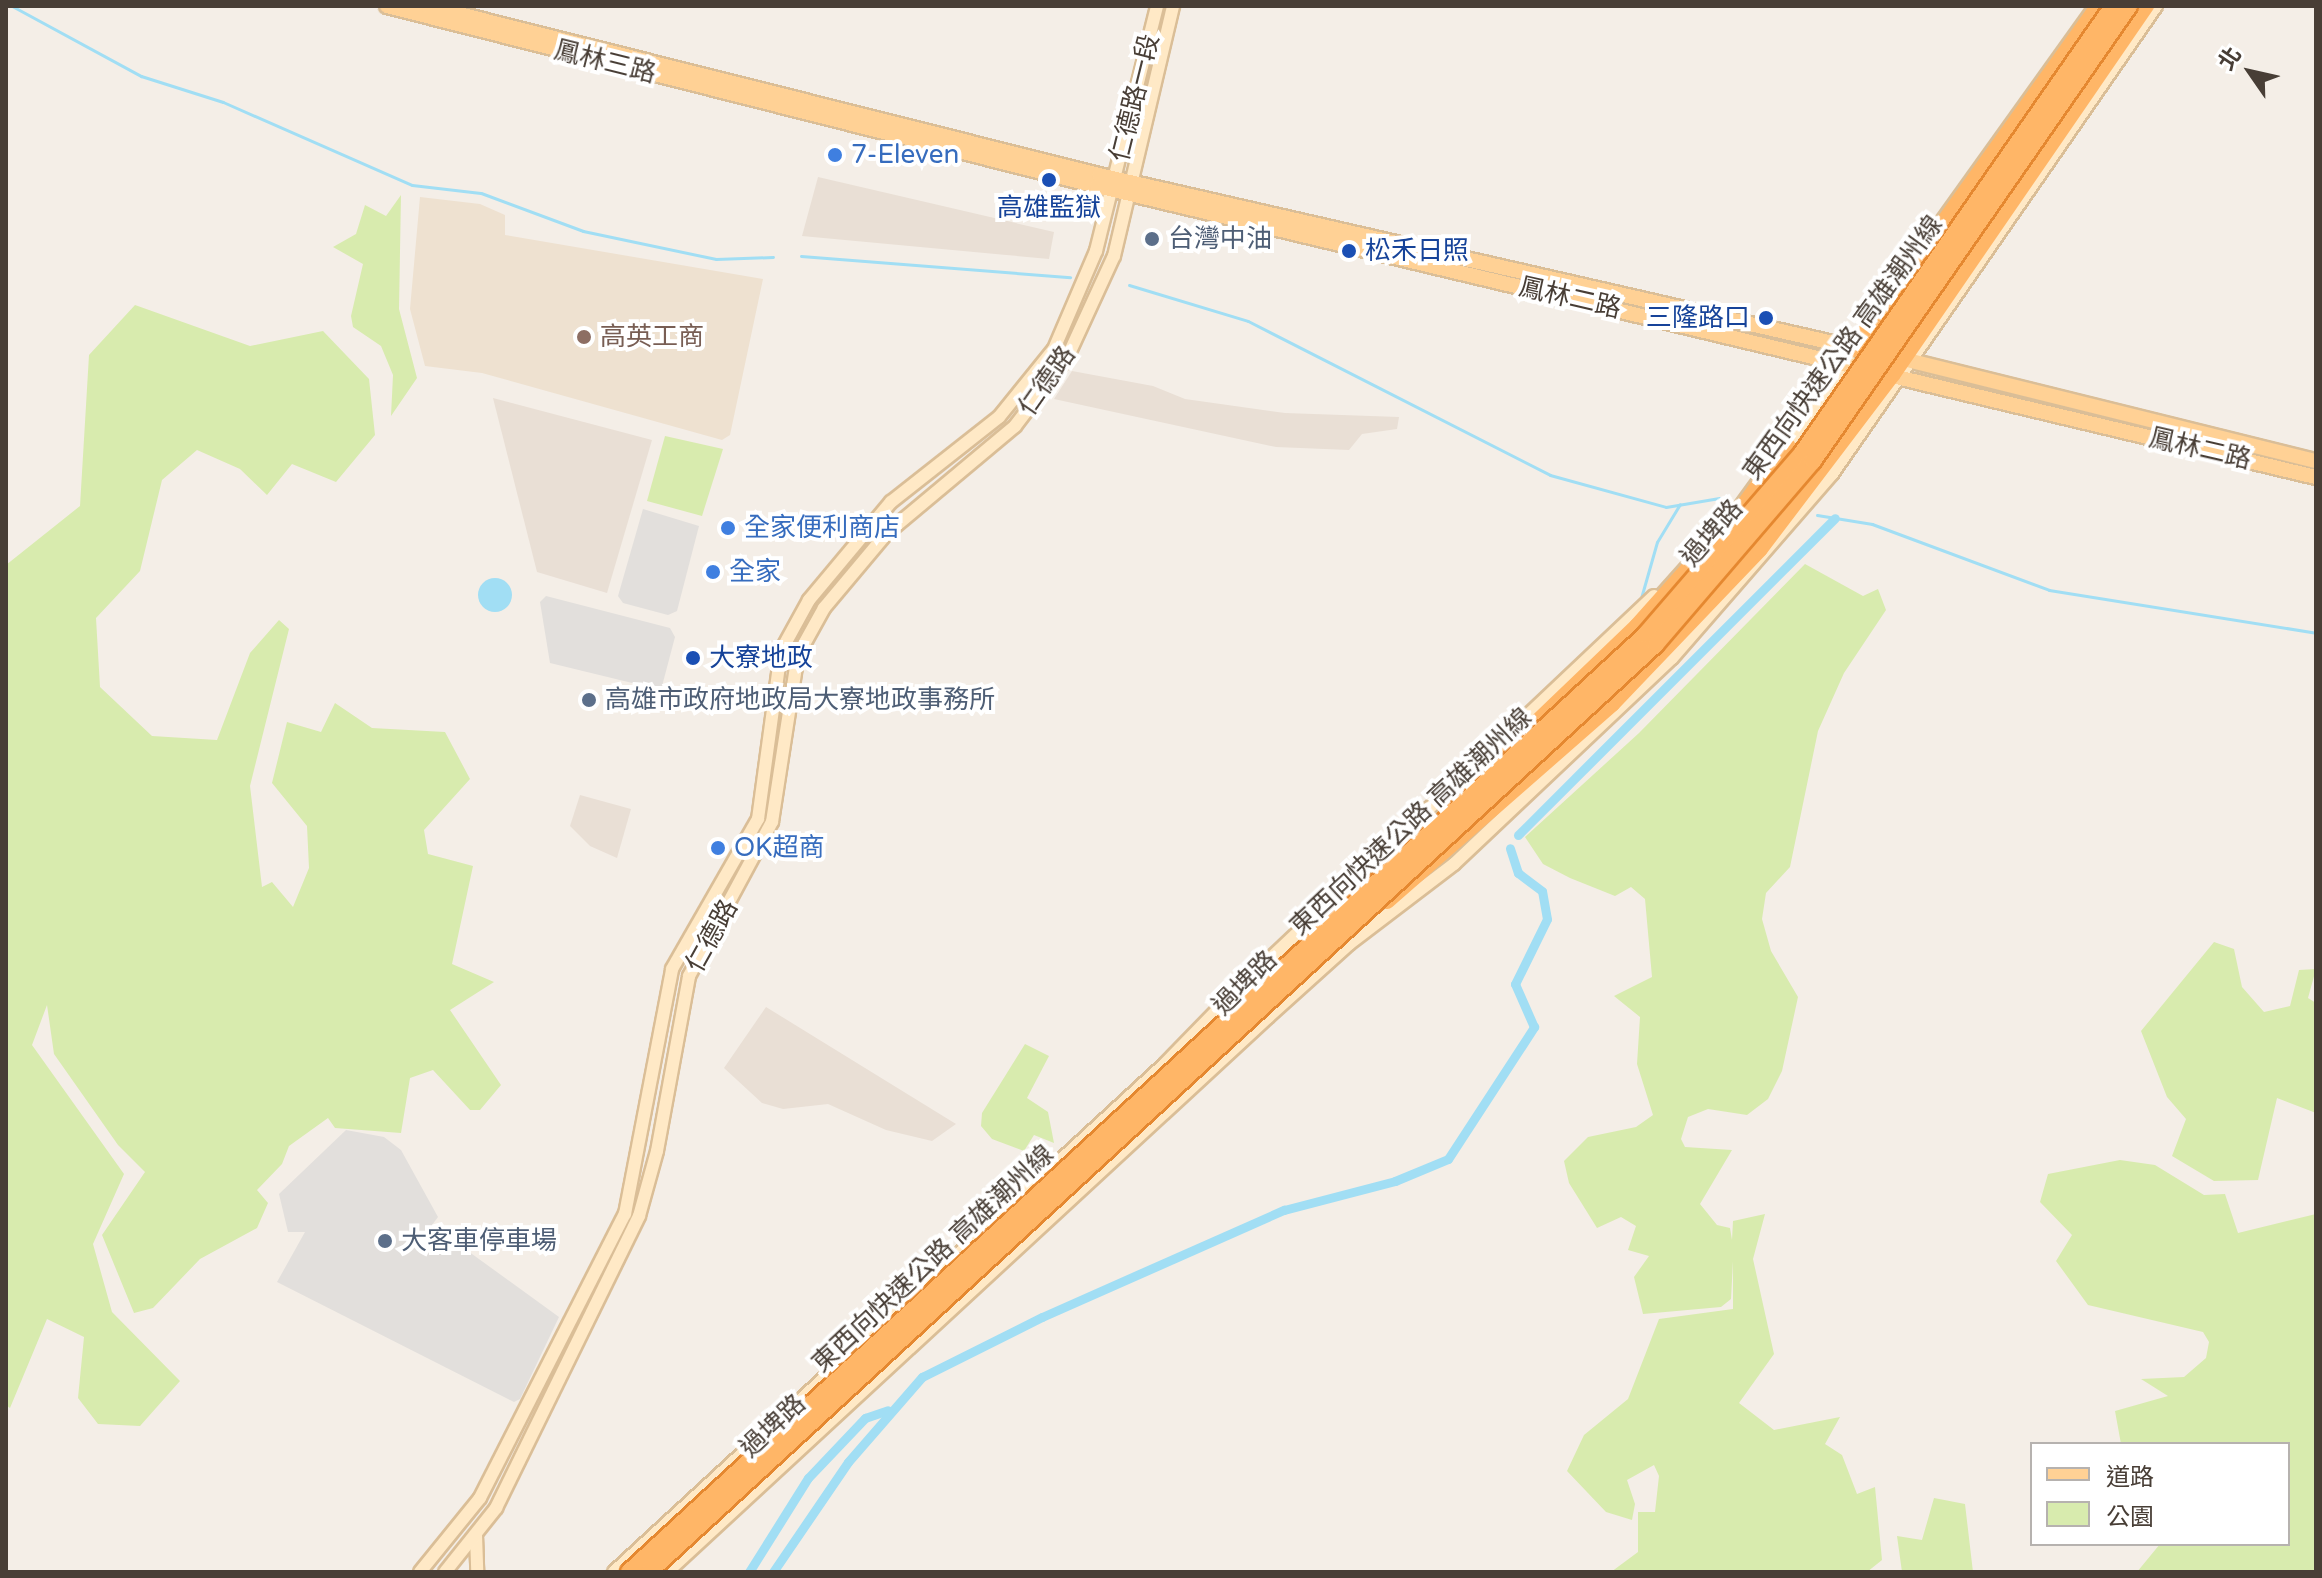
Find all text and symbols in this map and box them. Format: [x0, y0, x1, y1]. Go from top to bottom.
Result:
street label: 仁德路一段 [1104, 31, 1166, 165]
north arrow [2210, 32, 2290, 112]
street label: 鳳林三路 [551, 34, 659, 90]
text: 北 [2213, 42, 2247, 75]
place label: 7-Eleven [851, 139, 959, 171]
marker: 7-Eleven [826, 146, 844, 164]
marker: 高雄監獄 [1040, 171, 1058, 189]
place label: 高雄監獄 [997, 192, 1101, 224]
street label: 東西向快速公路 高雄潮州線 [1737, 210, 1949, 486]
place label: 台灣中油 [1168, 223, 1272, 255]
marker: 台灣中油 [1143, 230, 1161, 248]
place label: 松禾日照 [1365, 235, 1469, 267]
marker: 松禾日照 [1340, 242, 1358, 260]
street label: 鳳林二路 [1516, 271, 1624, 325]
place label: 三隆路口 [1646, 302, 1750, 334]
marker: 三隆路口 [1757, 309, 1775, 327]
place label: 高英工商 [600, 321, 704, 353]
marker: 高英工商 [575, 328, 593, 346]
street label: 仁德路 [1012, 340, 1082, 422]
street label: 鳳林二路 [2146, 422, 2254, 476]
street label: 過埤路 [1675, 493, 1749, 573]
place label: 全家便利商店 [744, 512, 900, 544]
marker: 全家便利商店 [719, 519, 737, 537]
place label: 全家 [729, 556, 781, 588]
marker: 全家 [704, 563, 722, 581]
place label: 大寮地政 [709, 642, 813, 674]
marker: 大寮地政 [684, 649, 702, 667]
place label: 高雄市政府地政局大寮地政事務所 [605, 684, 995, 716]
marker: 高雄市政府地政局大寮地政事務所 [580, 691, 598, 709]
street label: 東西向快速公路 高雄潮州線 [1284, 702, 1538, 942]
place label: OK超商 [734, 832, 825, 864]
marker: OK超商 [709, 839, 727, 857]
street label: 仁德路 [679, 894, 745, 978]
street label: 過埤路 [1206, 944, 1284, 1022]
street label: 東西向快速公路 高雄潮州線 [806, 1139, 1060, 1379]
place label: 大客車停車場 [401, 1225, 557, 1257]
marker: 大客車停車場 [376, 1232, 394, 1250]
street label: 過埤路 [734, 1388, 812, 1464]
legend [2030, 1442, 2290, 1546]
text: 道路 [2106, 1463, 2154, 1492]
text: 公園 [2106, 1503, 2154, 1532]

